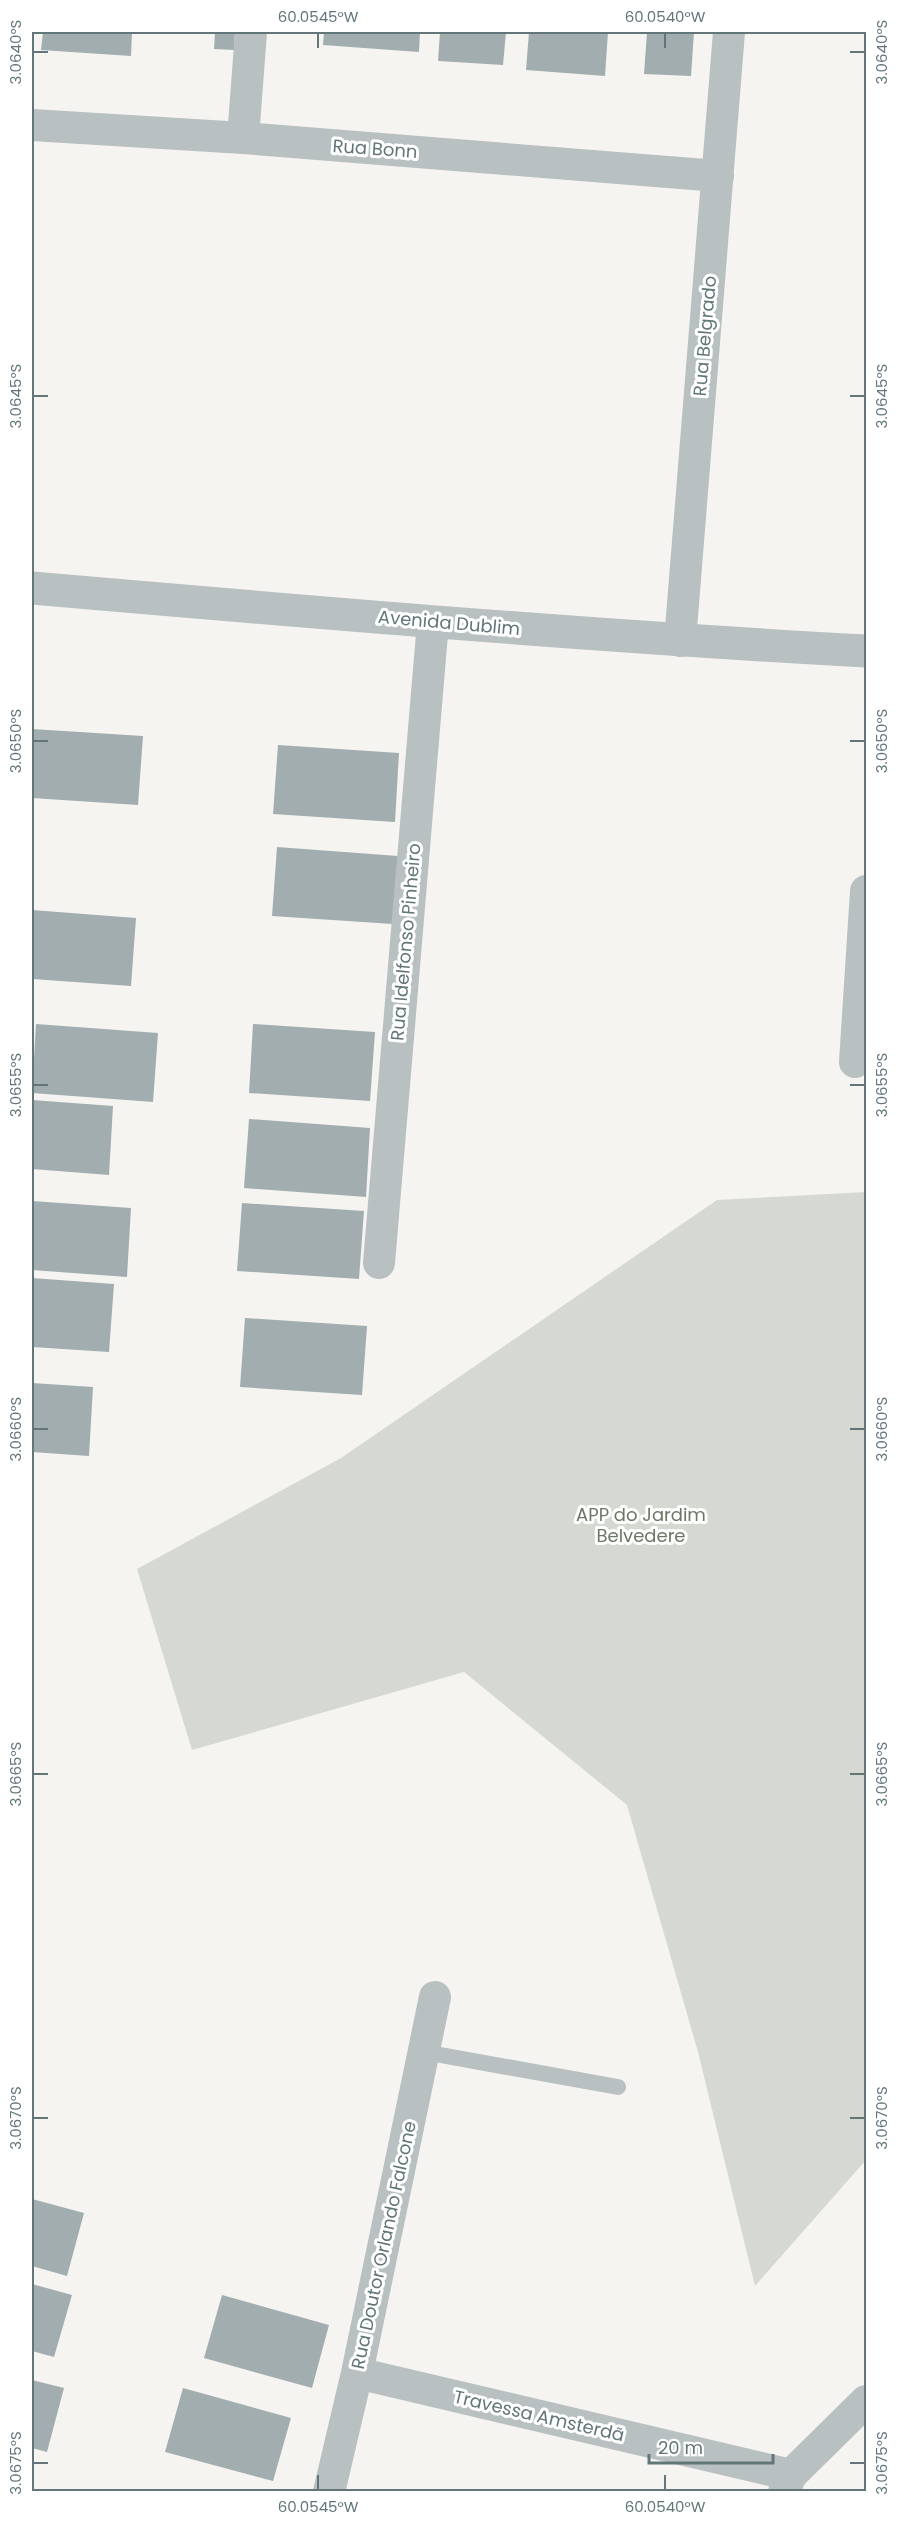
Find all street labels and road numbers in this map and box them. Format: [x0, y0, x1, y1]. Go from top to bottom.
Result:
street label: Rua Bonn [332, 133, 418, 164]
street label: Rua Belgrado [687, 275, 722, 397]
street label: Avenida Dublim [377, 604, 521, 641]
street label: Rua Idelfonso Pinheiro [384, 842, 427, 1042]
street label: Rua Doutor Orlando Falcone [345, 2119, 422, 2371]
street label: Travessa Amsterdã [451, 2384, 627, 2447]

